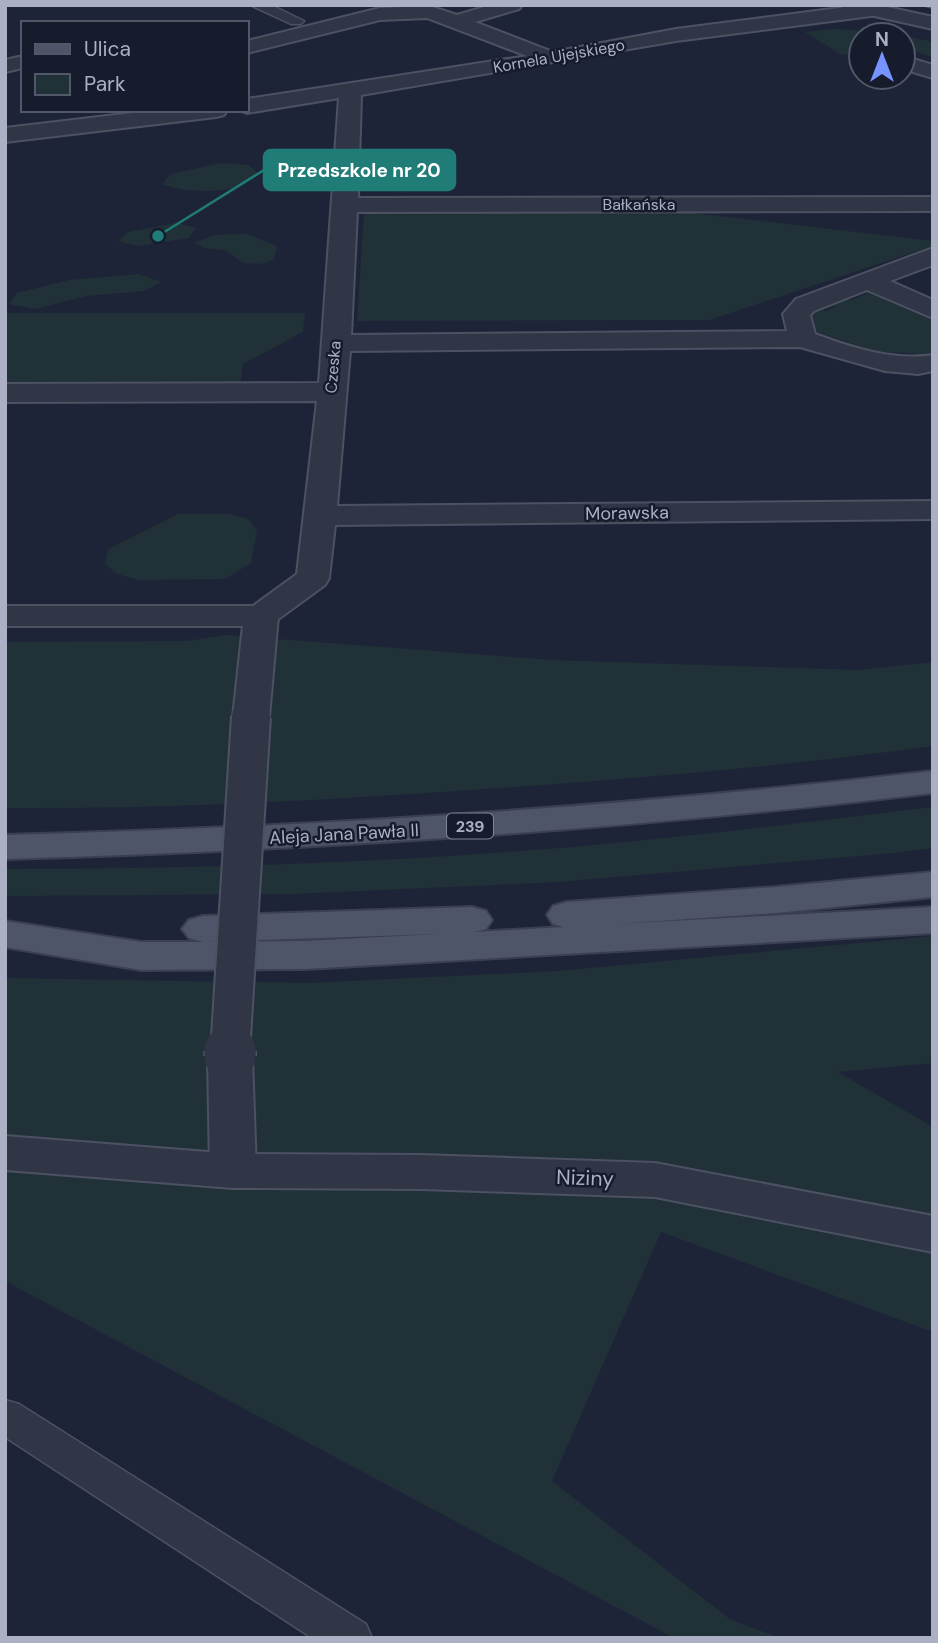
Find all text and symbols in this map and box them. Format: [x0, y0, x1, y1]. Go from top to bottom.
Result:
legend [21, 21, 248, 112]
north arrow [847, 21, 917, 91]
text: N [875, 27, 889, 52]
street label: Kornela Ujejskiego [491, 34, 627, 78]
text: Ulica [84, 35, 131, 63]
text: Park [84, 70, 126, 98]
callout: Przedszkole nr 20 [264, 150, 455, 190]
text: Przedszkole nr 20 [277, 158, 441, 183]
street label: Bałkańska [603, 194, 676, 215]
street label: Czeska [320, 340, 346, 394]
street label: Morawska [585, 500, 669, 526]
road number: 239 [447, 814, 493, 838]
street label: Aleja Jana Pawła II [269, 818, 419, 850]
street label: Niziny [556, 1163, 615, 1193]

